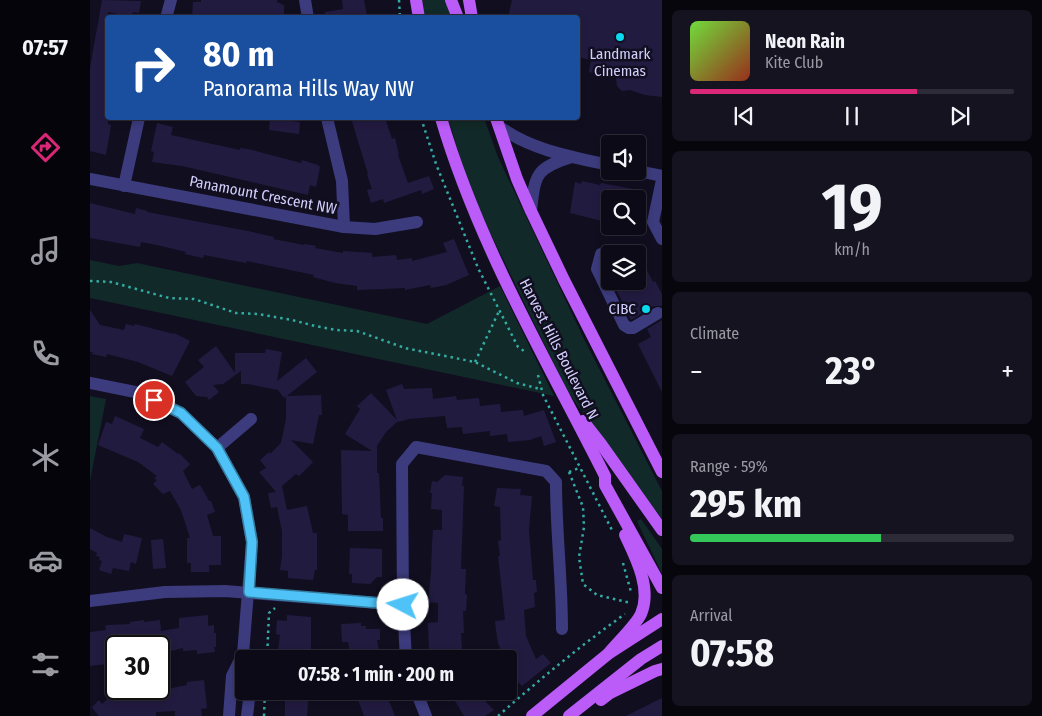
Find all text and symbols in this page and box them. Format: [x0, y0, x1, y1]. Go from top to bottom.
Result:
text: Neon Rain [765, 30, 845, 53]
marker: Landmark Cinemas [614, 31, 626, 43]
text: 80 m [203, 33, 275, 75]
text: 07:57 [22, 34, 68, 61]
icon: right [120, 35, 185, 100]
place label: Landmark Cinemas [590, 45, 650, 80]
text: Kite Club [765, 53, 823, 72]
text: Panorama Hills Way NW [203, 75, 414, 102]
icon: previous [730, 102, 758, 130]
icon: pause [838, 102, 866, 130]
icon: next [946, 102, 974, 130]
icon: directions [28, 130, 63, 165]
map controls [601, 135, 646, 290]
button: sound [601, 135, 646, 180]
text: 19 [821, 168, 883, 246]
street label: Panamount Crescent NW [188, 172, 338, 218]
button: search [601, 190, 646, 235]
icon: music [28, 233, 63, 268]
text: km/h [834, 240, 870, 259]
button: layers [601, 245, 646, 290]
street label: Harvest Hills Boulevard N [516, 276, 602, 422]
place label: CIBC [609, 300, 636, 318]
marker: CIBC [640, 303, 652, 315]
text: Climate [690, 324, 739, 343]
icon: phone [28, 336, 63, 371]
text: 23° [825, 348, 879, 394]
text: − [690, 355, 703, 388]
text: + [1001, 355, 1014, 388]
pin [133, 379, 175, 421]
icon: arrive [140, 386, 168, 414]
icon: climate [28, 440, 63, 475]
text: Range · 59% [690, 457, 768, 476]
text: 295 km [690, 481, 802, 527]
icon: car [28, 543, 63, 578]
position arrow [376, 578, 428, 630]
text: Arrival [690, 606, 732, 625]
text: 07:58 [690, 630, 774, 676]
speed limit sign: 30 [105, 635, 170, 700]
icon: filters [28, 647, 63, 682]
text: 07:58 · 1 min · 200 m [298, 663, 454, 686]

